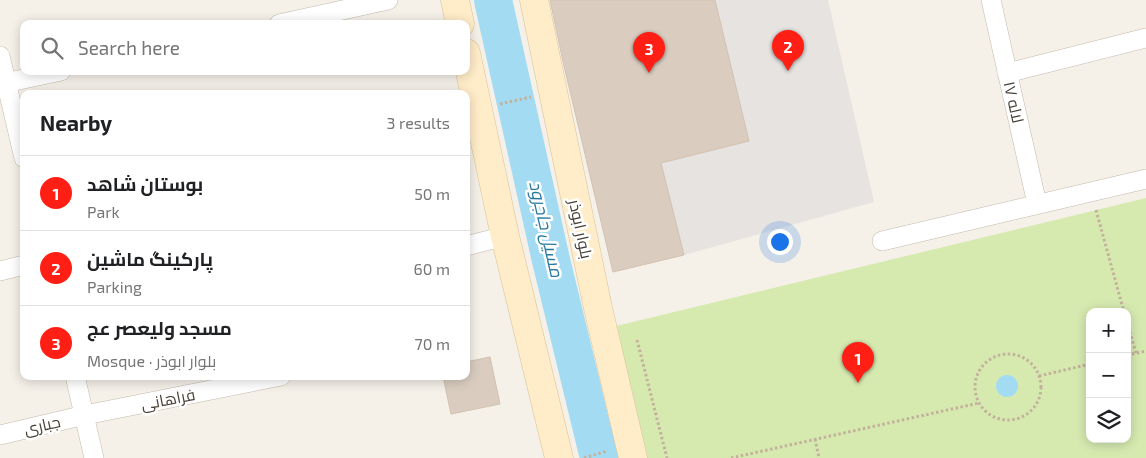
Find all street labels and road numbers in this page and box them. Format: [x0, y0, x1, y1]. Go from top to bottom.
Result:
street label: لاله ۱۷ [1000, 79, 1029, 125]
street label: بلوار ابوذر [565, 196, 597, 261]
street label: فراهانی [139, 384, 197, 415]
street label: جباری [22, 411, 62, 440]

